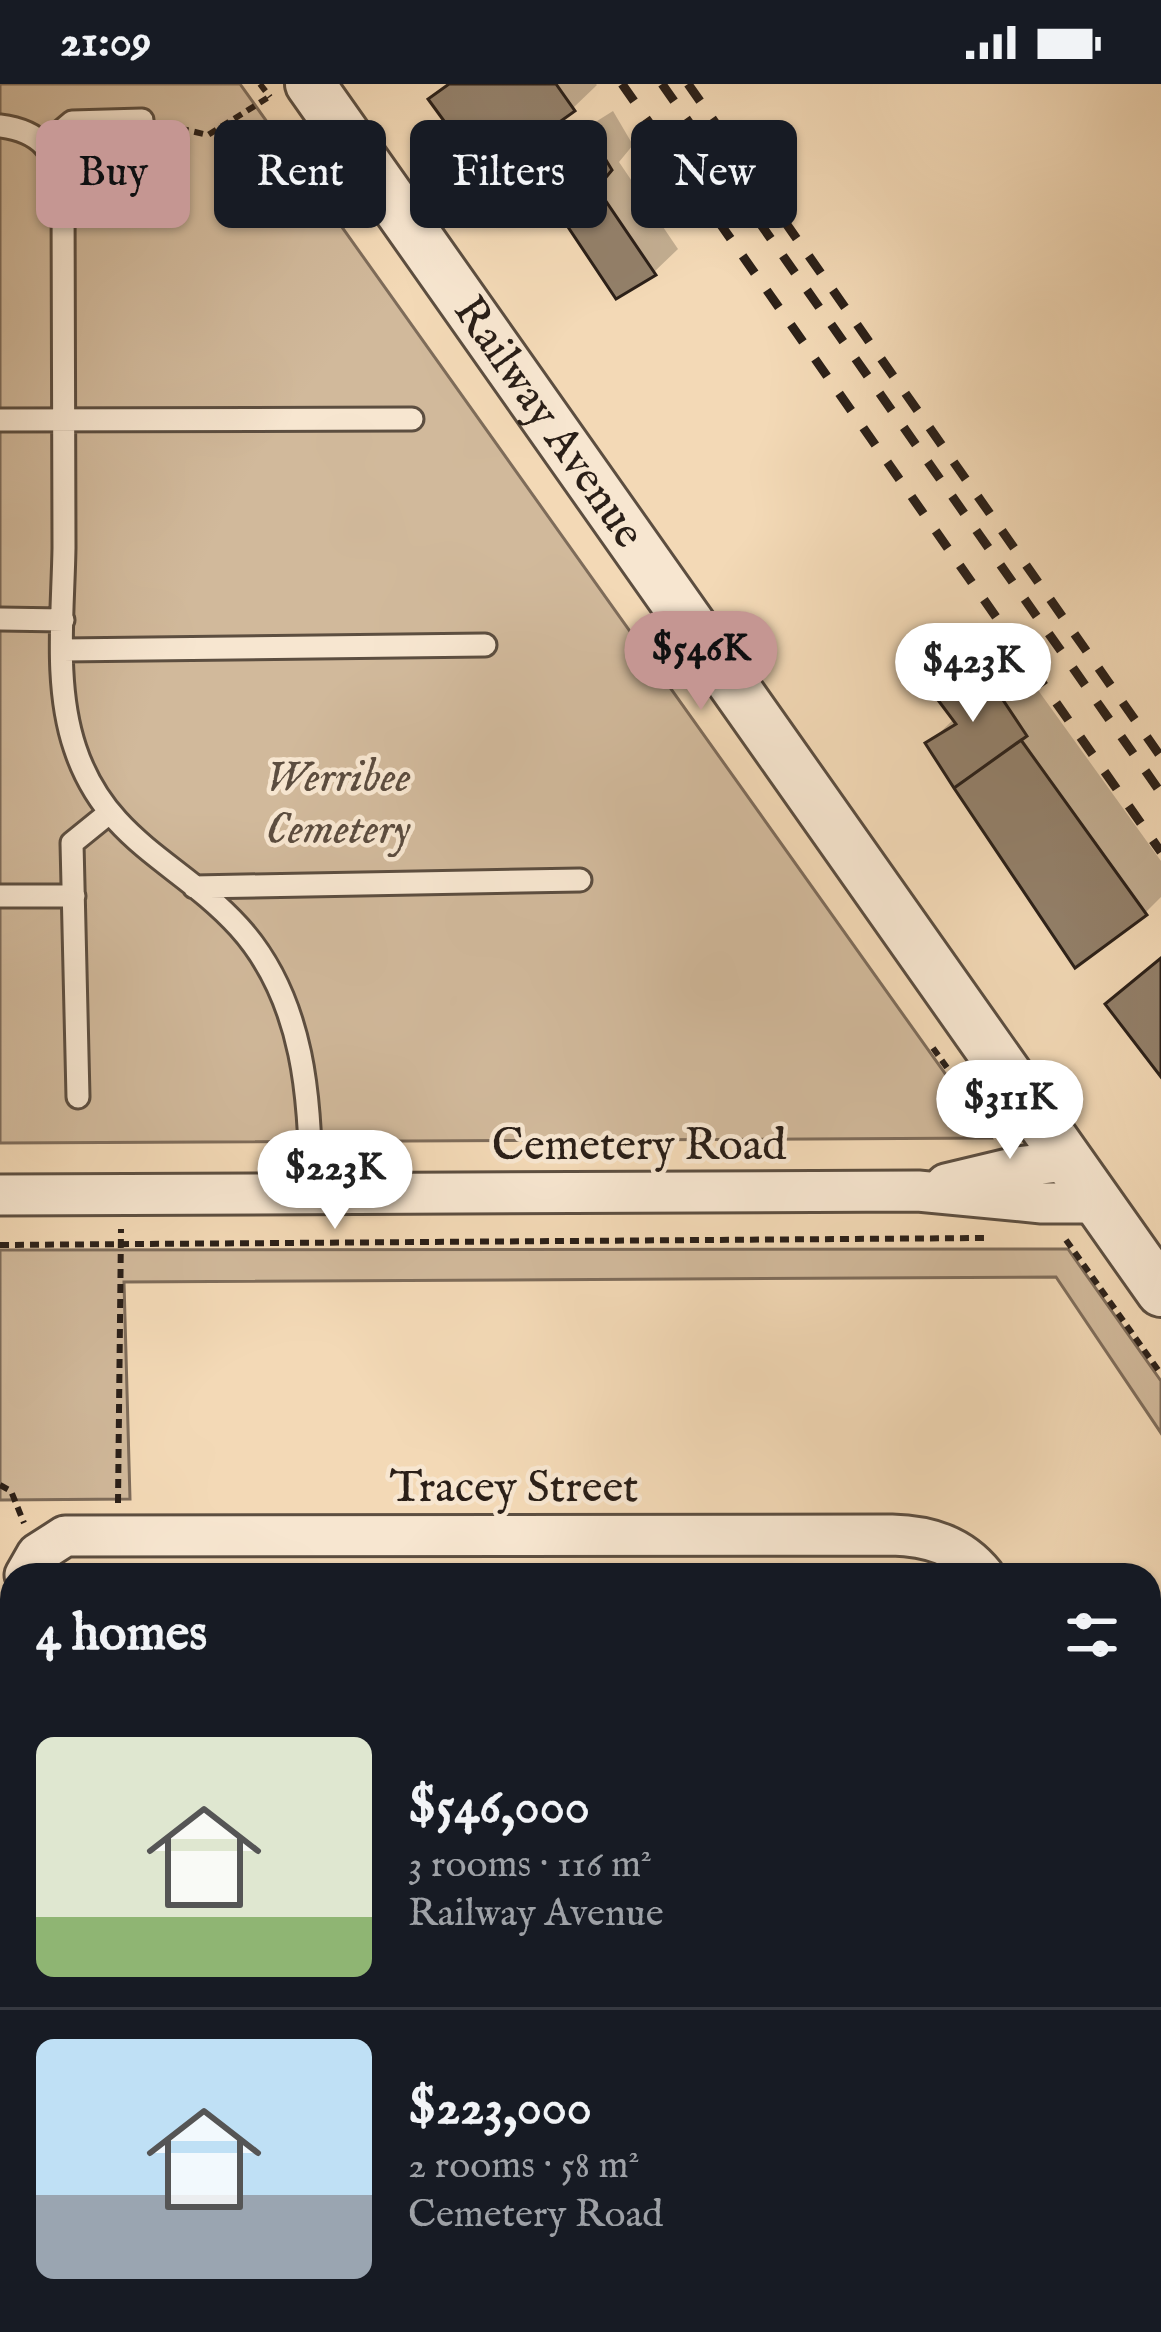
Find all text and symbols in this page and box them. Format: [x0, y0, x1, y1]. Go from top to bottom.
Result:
text: 21:09 [60, 14, 152, 71]
chip: Buy [36, 120, 190, 228]
chip: Rent [214, 120, 386, 228]
chip: Filters [410, 120, 607, 228]
chip: New [631, 120, 797, 228]
street label: Railway Avenue [440, 285, 657, 559]
pin: $546K [617, 611, 785, 713]
pin: $423K [889, 623, 1057, 725]
text: $546K [651, 625, 751, 674]
text: $423K [922, 637, 1024, 686]
park label: Werribee Cemetery [266, 750, 412, 859]
pin: $311K [926, 1060, 1094, 1162]
text: $311K [963, 1074, 1057, 1123]
street label: Cemetery Road [492, 1118, 787, 1175]
pin: $223K [251, 1130, 419, 1232]
text: $223K [285, 1144, 385, 1193]
street label: Tracey Street [389, 1460, 639, 1517]
icon: filters [1059, 1602, 1125, 1668]
text: 4 homes [36, 1603, 207, 1668]
text: $546,000 [408, 1776, 590, 1841]
icon: home [132, 1785, 276, 1929]
text: 3 rooms · 116 m² [408, 1841, 652, 1890]
text: Railway Avenue [408, 1890, 664, 1939]
text: $223,000 [408, 2077, 592, 2142]
icon: home [132, 2087, 276, 2231]
text: 2 rooms · 58 m² [408, 2142, 640, 2191]
text: Cemetery Road [408, 2191, 663, 2240]

